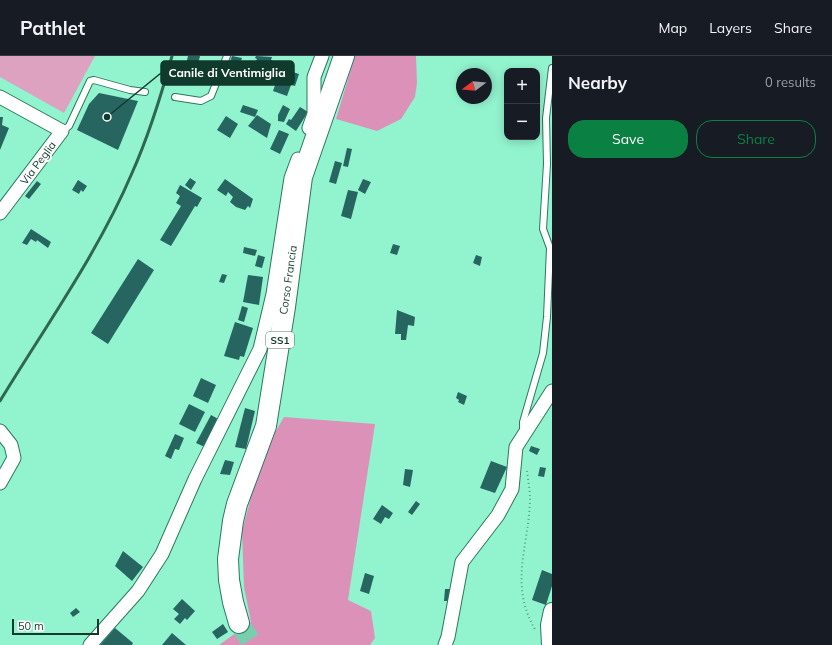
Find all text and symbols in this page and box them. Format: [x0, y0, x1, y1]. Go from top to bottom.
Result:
text: Pathlet [20, 16, 85, 40]
text: Map [658, 19, 687, 37]
text: Layers [709, 19, 752, 37]
text: Share [774, 19, 812, 37]
callout: Canile di Ventimiglia [161, 61, 294, 85]
text: Canile di Ventimiglia [168, 65, 286, 80]
north arrow [456, 68, 492, 104]
map controls [504, 68, 540, 140]
button: + [504, 68, 540, 104]
text: Nearby [568, 72, 627, 93]
text: 0 results [765, 74, 816, 90]
button: − [504, 104, 540, 140]
button: Save [568, 120, 688, 158]
button: Share [696, 120, 816, 158]
street label: Via Peglia [17, 138, 59, 188]
street label: Corso Francia [276, 245, 300, 315]
road number: SS1 [266, 332, 294, 348]
scale bar [12, 617, 99, 636]
text: 50 m [18, 619, 44, 633]

